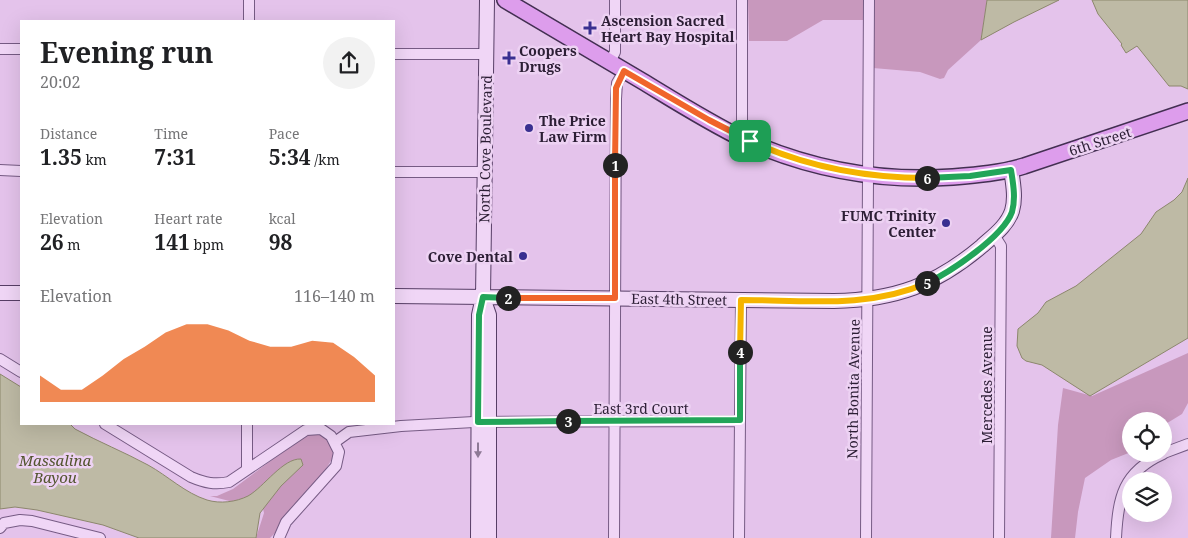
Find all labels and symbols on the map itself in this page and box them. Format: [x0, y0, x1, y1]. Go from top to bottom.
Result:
place label: Ascension Sacred Heart Bay Hospital [601, 11, 735, 46]
marker: Ascension Sacred Heart Bay Hospital [583, 21, 597, 35]
place label: Coopers Drugs [519, 41, 577, 76]
marker: Coopers Drugs [503, 52, 515, 64]
street label: North Cove Boulevard [474, 75, 496, 223]
place label: The Price Law Firm [539, 111, 607, 146]
pin [729, 120, 771, 162]
marker: The Price Law Firm [523, 122, 535, 134]
street label: 6th Street [1066, 122, 1134, 160]
pin: 1 [602, 152, 628, 178]
pin: 6 [914, 166, 940, 190]
place label: FUMC Trinity Center [841, 206, 937, 241]
marker: FUMC Trinity Center [940, 217, 952, 229]
place label: Cove Dental [428, 247, 513, 266]
marker: Cove Dental [517, 250, 529, 262]
pin: 5 [914, 270, 940, 296]
pin: 2 [496, 286, 520, 310]
street label: East 4th Street [631, 289, 727, 309]
street label: North Bonita Avenue [842, 319, 864, 459]
street label: Mercedes Avenue [977, 326, 996, 444]
pin: 4 [728, 340, 752, 364]
street label: East 3rd Court [593, 399, 689, 418]
pin: 3 [556, 408, 580, 434]
one-way arrow [474, 443, 482, 459]
water label: Massalina Bayou [18, 450, 91, 487]

